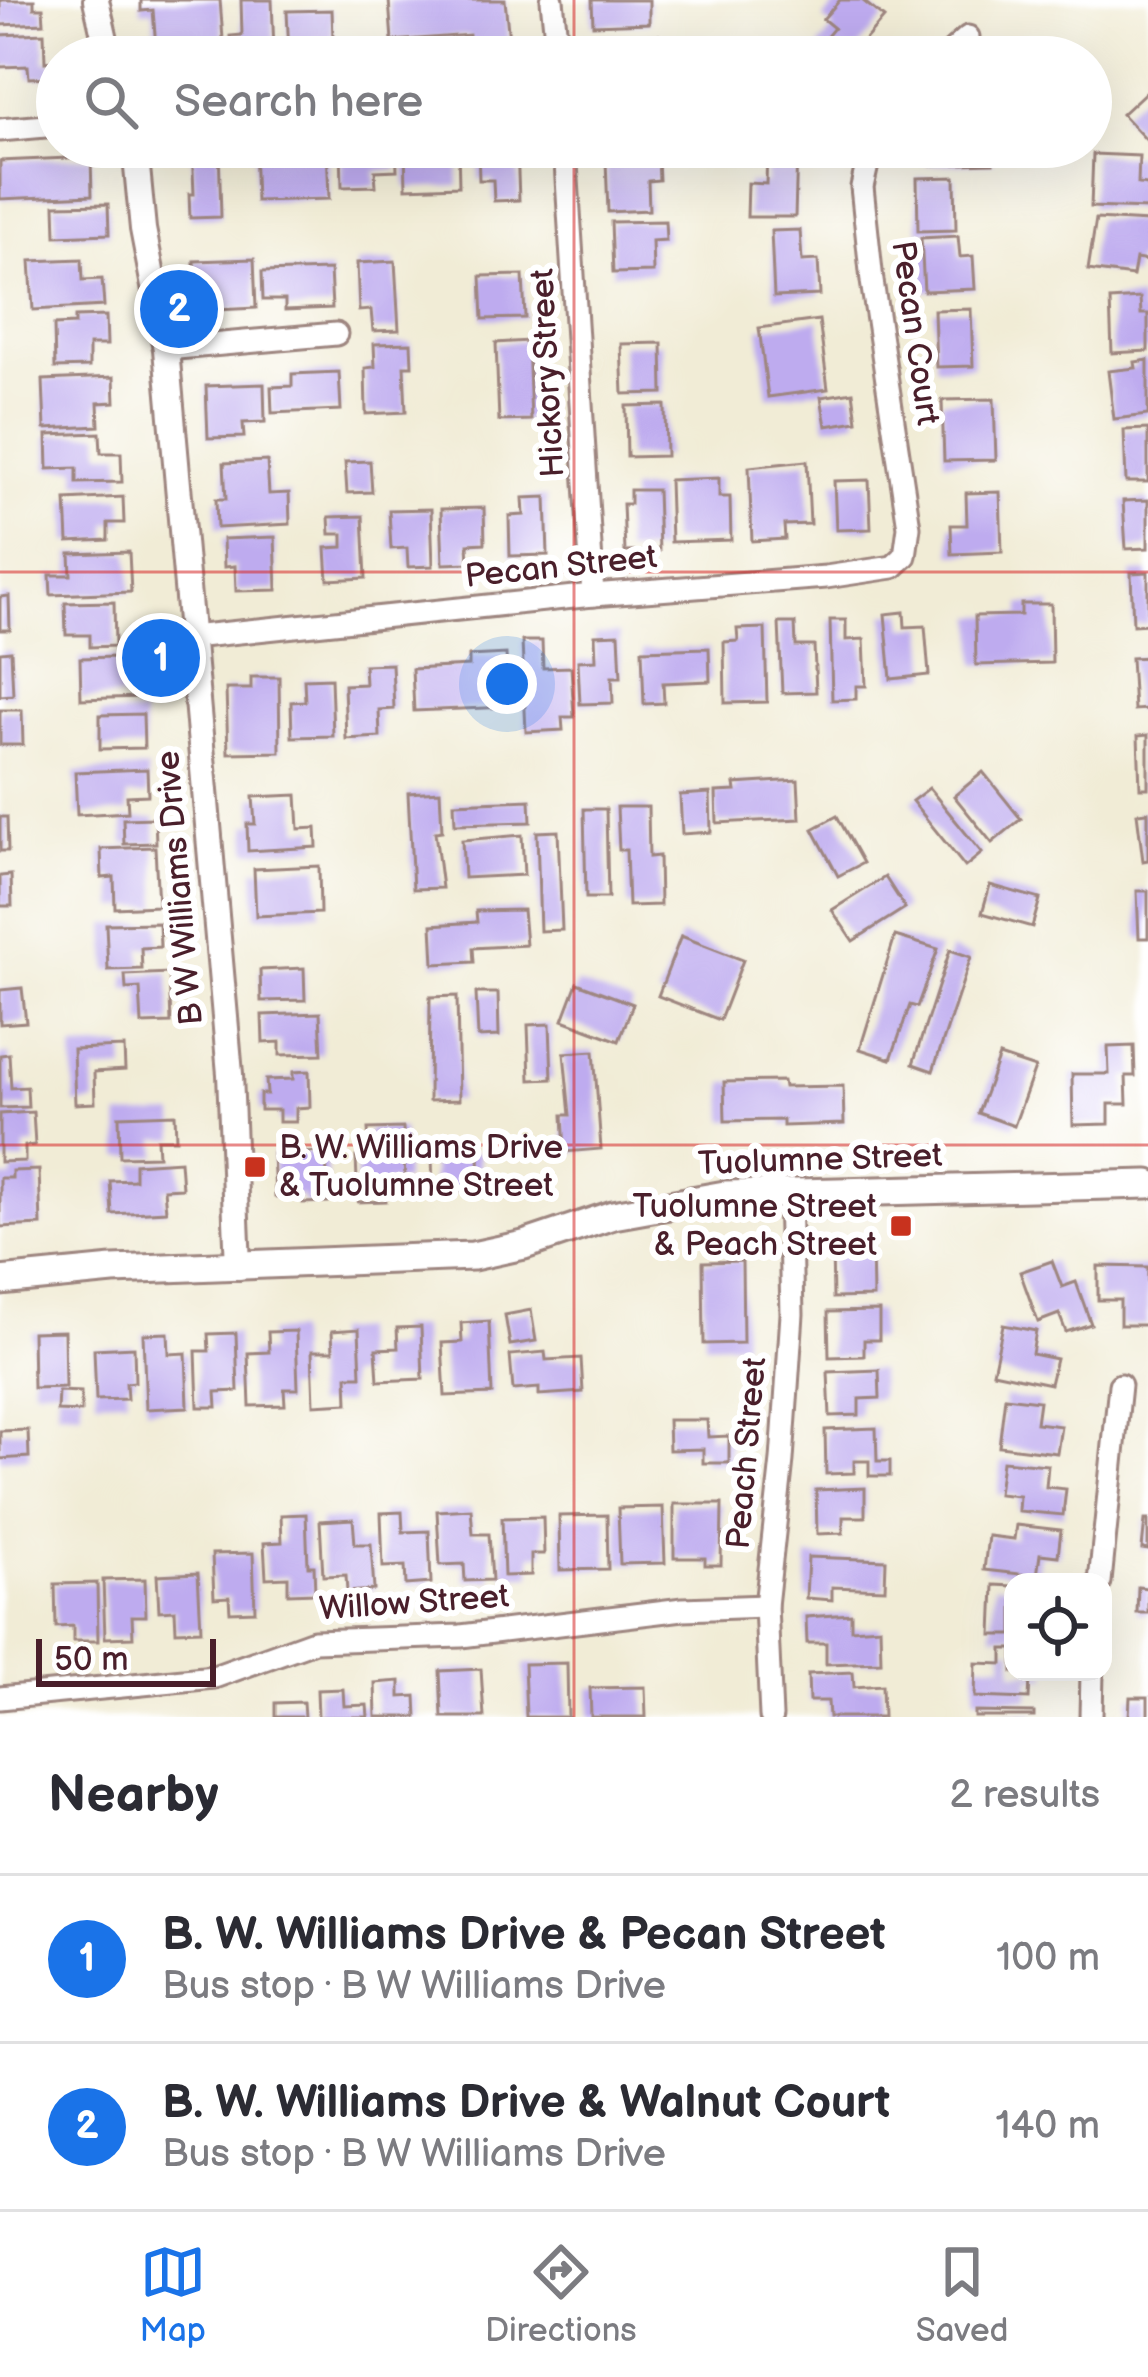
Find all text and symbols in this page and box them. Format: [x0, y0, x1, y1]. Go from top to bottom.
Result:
search box [36, 36, 1112, 168]
icon: search [78, 69, 144, 135]
text: Search here [174, 75, 423, 130]
street label: Pecan Court [882, 238, 948, 428]
pin: 2 [140, 264, 218, 354]
street label: Hickory Street [523, 268, 573, 478]
street label: Pecan Street [463, 537, 659, 597]
pin: 1 [122, 613, 200, 703]
your location [477, 654, 537, 714]
street label: B W Williams Drive [148, 749, 212, 1027]
place label: B. W. Williams Drive & Tuolumne Street [279, 1128, 563, 1206]
street label: Tuolumne Street [697, 1136, 943, 1184]
marker: B. W. Williams Drive & Tuolumne Street [242, 1154, 268, 1180]
place label: Tuolumne Street & Peach Street [632, 1187, 877, 1265]
marker: Tuolumne Street & Peach Street [888, 1213, 914, 1239]
street label: Peach Street [719, 1355, 775, 1551]
map controls [1004, 1573, 1112, 1681]
button: locate [1004, 1573, 1112, 1681]
street label: Willow Street [318, 1576, 510, 1630]
scale bar [36, 1633, 216, 1686]
text: 50 m [54, 1640, 129, 1680]
text: Nearby [48, 1765, 219, 1826]
text: 2 results [949, 1772, 1100, 1819]
text: B. W. Williams Drive & Pecan Street [162, 1908, 885, 1963]
text: 1 [79, 1935, 95, 1982]
text: 100 m [996, 1935, 1100, 1982]
text: Bus stop · B W Williams Drive [162, 1963, 666, 2010]
text: B. W. Williams Drive & Walnut Court [162, 2076, 890, 2131]
text: 2 [75, 2103, 99, 2150]
text: 140 m [995, 2103, 1100, 2150]
text: Bus stop · B W Williams Drive [162, 2131, 666, 2178]
tab: Map [140, 2239, 206, 2351]
tab: Directions [485, 2239, 637, 2351]
tab: Saved [916, 2239, 1008, 2351]

